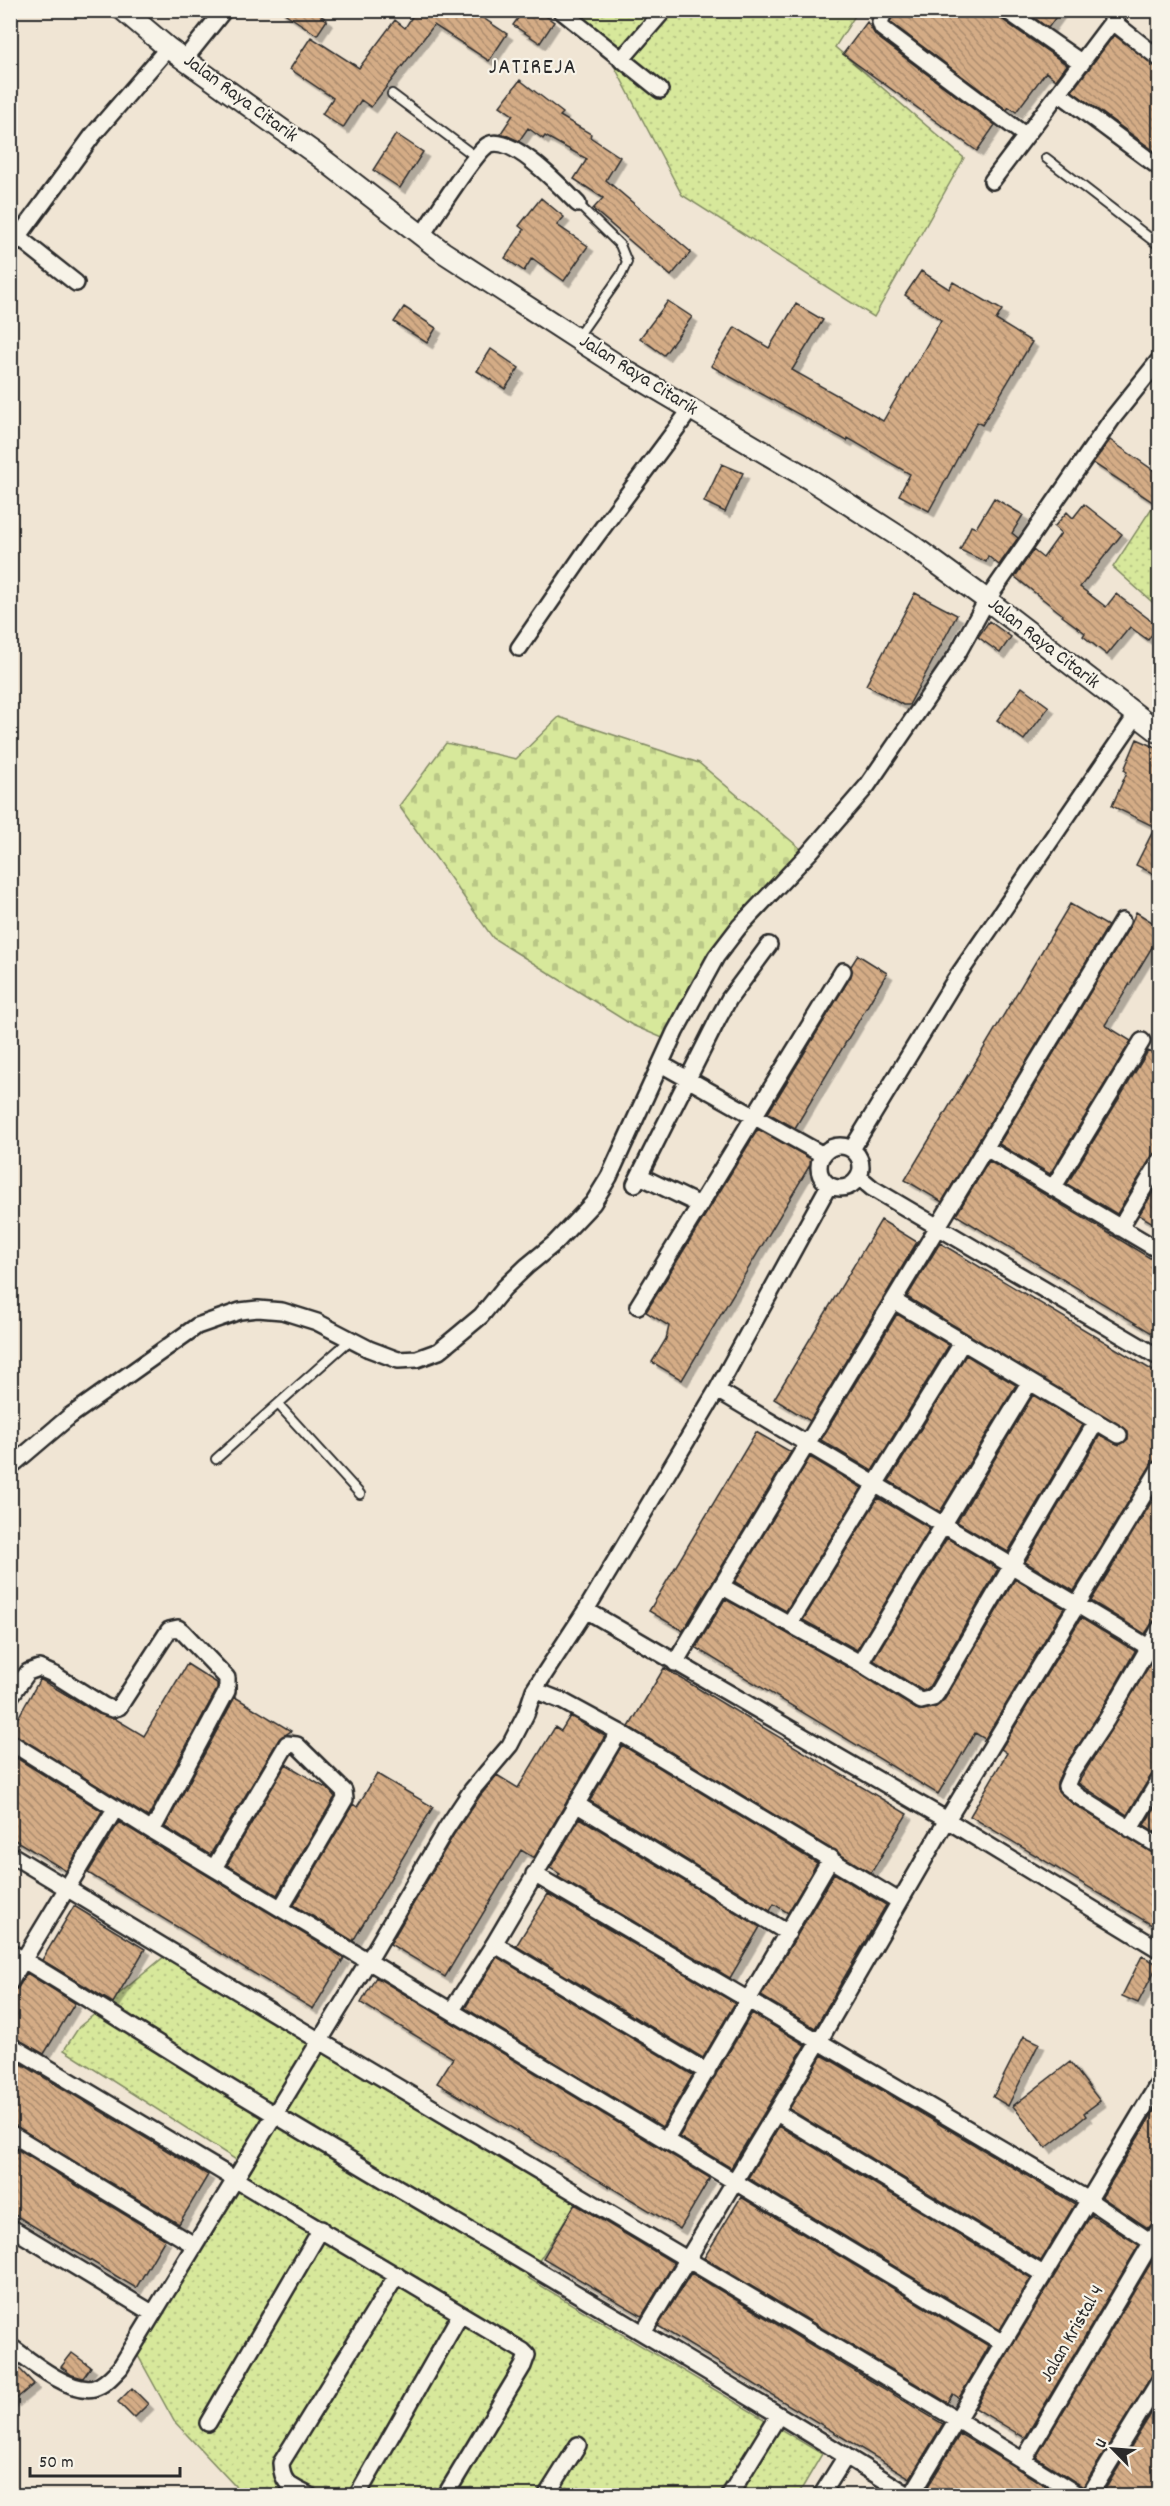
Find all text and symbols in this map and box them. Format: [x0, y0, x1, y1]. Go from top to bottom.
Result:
street label: Jalan Raya Citarik [177, 48, 303, 150]
district label: JATIREJA [489, 53, 577, 84]
street label: Jalan Raya Citarik [573, 328, 703, 424]
street label: Jalan Raya Citarik [981, 591, 1105, 697]
street label: Jalan Kristal 4 [1034, 2280, 1112, 2388]
north arrow [1083, 2419, 1143, 2479]
text: U [1090, 2435, 1114, 2452]
scale bar [30, 2440, 180, 2478]
text: 50 m [39, 2451, 74, 2476]

